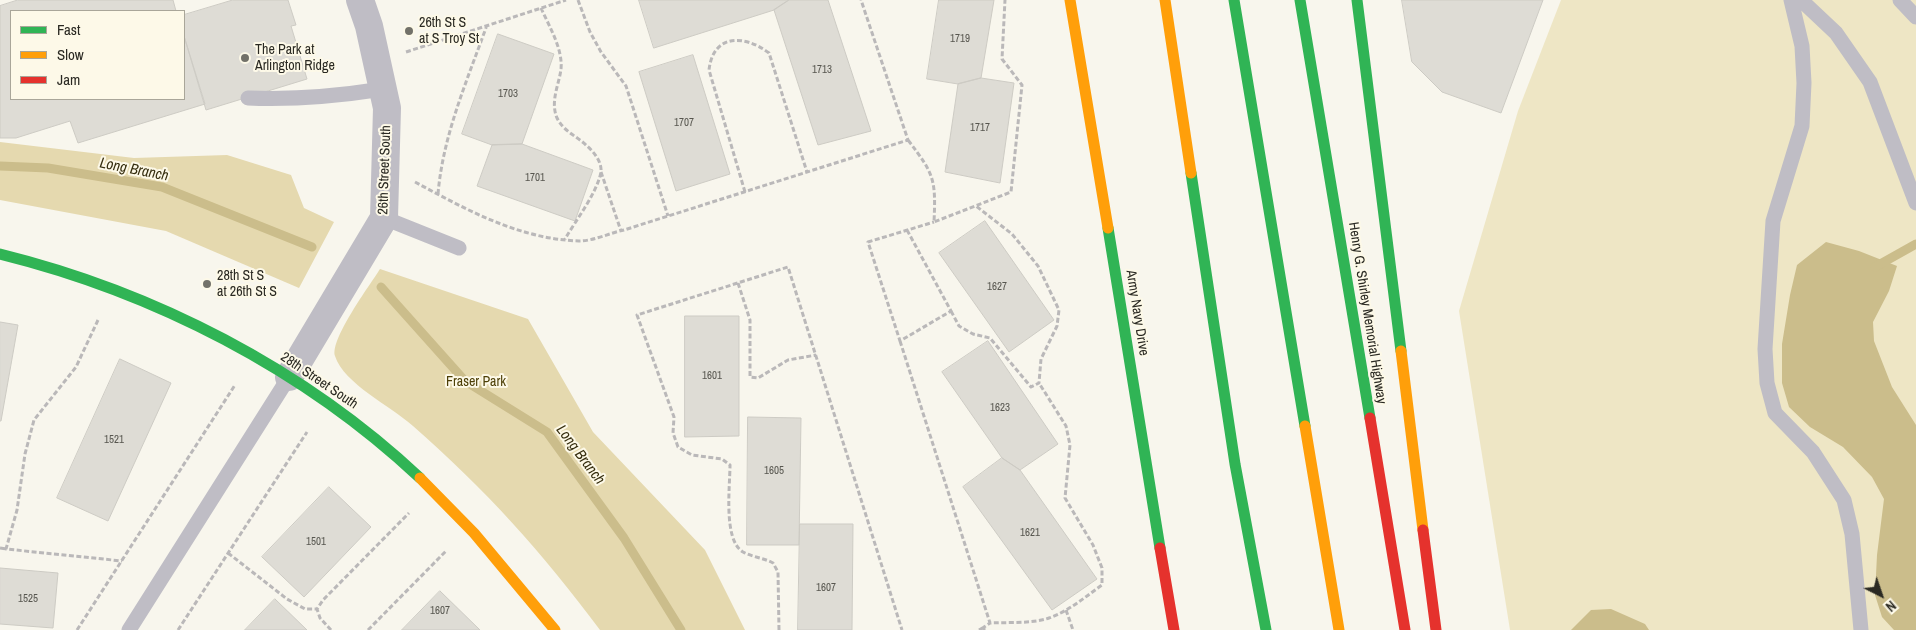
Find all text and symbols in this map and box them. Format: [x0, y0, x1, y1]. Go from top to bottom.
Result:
legend [10, 10, 185, 100]
place label: 26th St S at S Troy St [419, 15, 479, 48]
text: Fast [57, 19, 80, 40]
marker: 26th St S at S Troy St [403, 25, 415, 37]
house number: 1719 [950, 32, 970, 46]
place label: The Park at Arlington Ridge [255, 42, 335, 74]
text: Slow [57, 44, 84, 65]
marker: The Park at Arlington Ridge [239, 52, 251, 64]
house number: 1713 [812, 63, 832, 77]
text: Jam [57, 69, 80, 90]
house number: 1703 [498, 87, 518, 101]
house number: 1707 [674, 116, 694, 130]
house number: 1717 [970, 121, 990, 135]
street label: 26th Street South [375, 125, 395, 215]
water label: Long Branch [98, 155, 170, 185]
house number: 1701 [525, 171, 545, 185]
street label: Henry G. Shirley Memorial Highway [1344, 221, 1390, 405]
place label: 28th St S at 26th St S [217, 268, 277, 300]
street label: Army Navy Drive [1122, 269, 1152, 357]
marker: 28th St S at 26th St S [201, 278, 213, 290]
house number: 1627 [987, 280, 1007, 294]
street label: 28th Street South [277, 349, 361, 413]
house number: 1601 [702, 369, 722, 383]
park label: Fraser Park [446, 374, 506, 390]
house number: 1623 [990, 401, 1010, 415]
water label: Long Branch [552, 422, 608, 488]
house number: 1521 [104, 433, 124, 447]
house number: 1605 [764, 464, 784, 478]
house number: 1621 [1020, 526, 1040, 540]
house number: 1501 [306, 535, 326, 549]
north arrow [1856, 570, 1906, 620]
house number: 1607 [816, 581, 836, 595]
house number: 1525 [18, 592, 38, 606]
text: N [1882, 597, 1900, 616]
house number: 1607 [430, 604, 450, 618]

